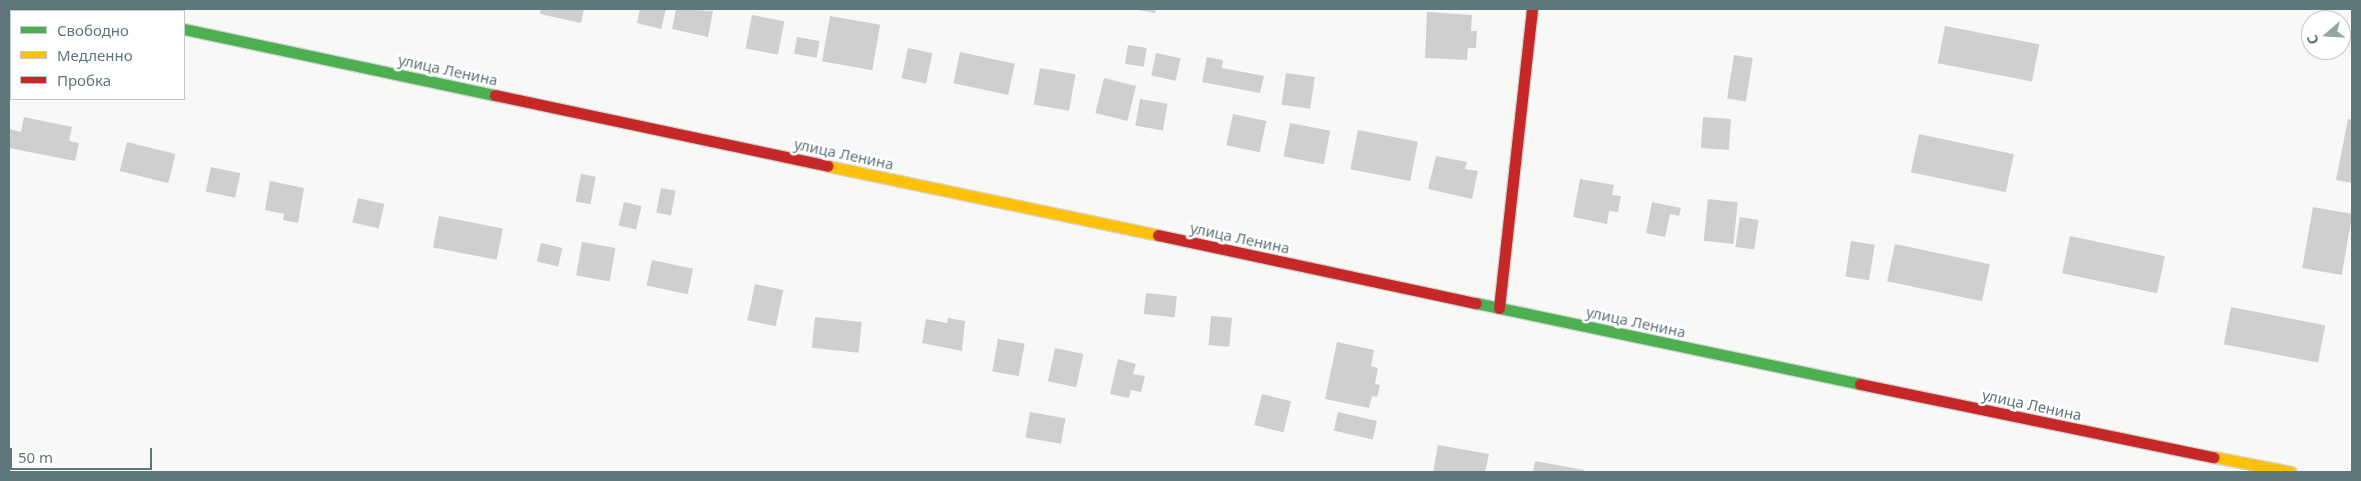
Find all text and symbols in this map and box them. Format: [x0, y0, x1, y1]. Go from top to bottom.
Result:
legend [10, 10, 185, 100]
north arrow [2301, 10, 2351, 60]
text: Свободно [57, 20, 129, 40]
text: С [2302, 32, 2323, 47]
text: Медленно [57, 45, 133, 65]
street label: улица Ленина [397, 51, 499, 89]
text: Пробка [57, 70, 111, 90]
street label: улица Ленина [793, 135, 895, 173]
street label: улица Ленина [1189, 219, 1291, 257]
street label: улица Ленина [1585, 303, 1687, 341]
street label: улица Ленина [1981, 386, 2083, 424]
scale bar [12, 438, 155, 470]
text: 50 m [18, 447, 53, 467]

